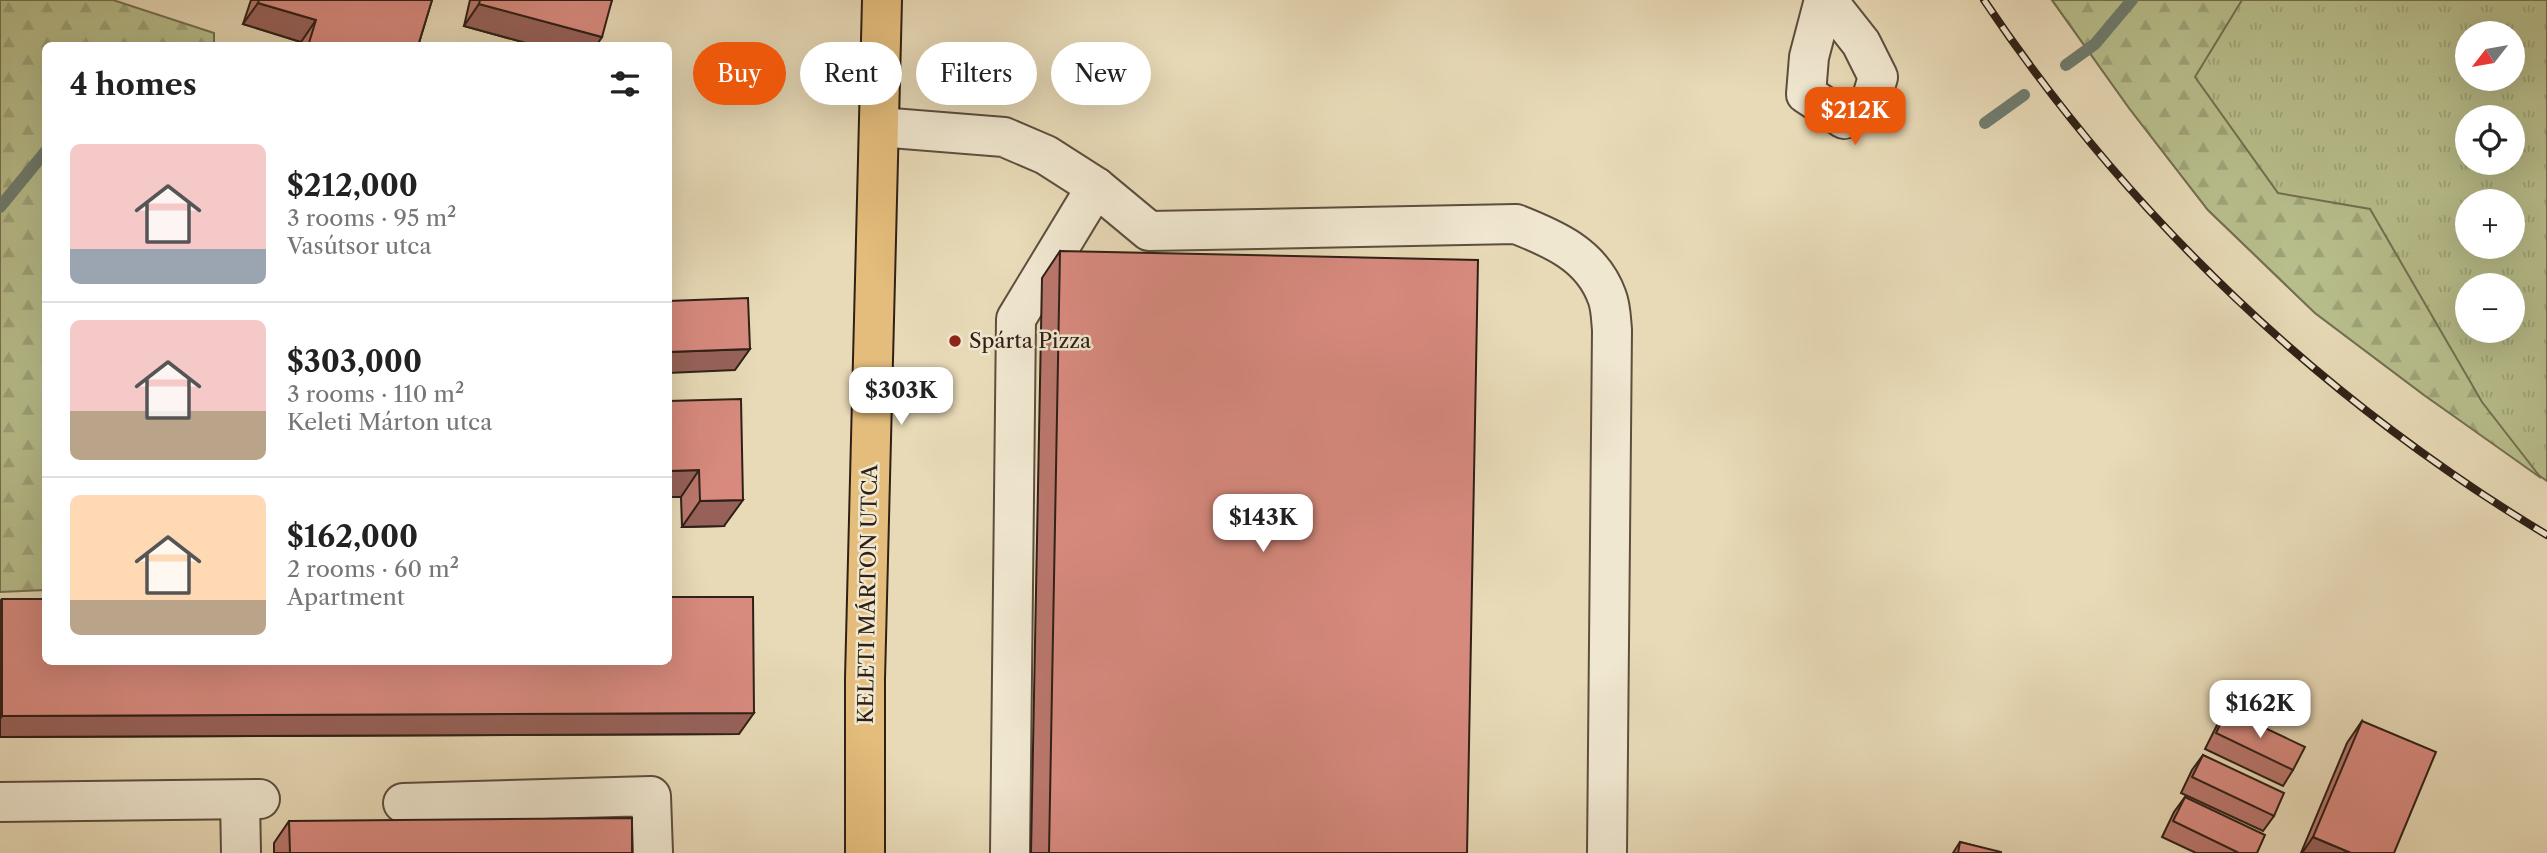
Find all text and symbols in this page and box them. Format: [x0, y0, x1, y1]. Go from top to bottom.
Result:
north arrow [2455, 21, 2525, 91]
map controls [2455, 21, 2525, 343]
chip: Buy [693, 42, 786, 105]
chip: Rent [800, 42, 902, 105]
chip: Filters [916, 42, 1037, 105]
chip: New [1051, 42, 1151, 105]
icon: filters [606, 65, 644, 103]
text: 4 homes [70, 66, 197, 103]
pin: $212K [1806, 88, 1904, 147]
text: $212K [1821, 96, 1889, 124]
button: locate [2455, 105, 2525, 175]
text: $212,000 [287, 167, 418, 204]
icon: home [126, 172, 210, 256]
button: + [2455, 189, 2525, 259]
text: 3 rooms · 95 m² [287, 204, 456, 232]
text: Vasútsor utca [287, 232, 432, 260]
button: − [2455, 273, 2525, 343]
place label: Spárta Pizza [969, 328, 1092, 353]
marker: Spárta Pizza [947, 333, 963, 349]
text: $303,000 [287, 343, 422, 380]
icon: home [126, 348, 210, 432]
pin: $303K [852, 368, 950, 427]
text: $303K [865, 376, 937, 404]
text: 3 rooms · 110 m² [287, 380, 464, 408]
text: Keleti Márton utca [287, 408, 492, 436]
street label: KELETI MÁRTON UTCA [853, 464, 882, 724]
pin: $143K [1214, 494, 1312, 554]
text: $143K [1229, 503, 1297, 531]
text: $162,000 [287, 518, 418, 555]
icon: home [126, 523, 210, 607]
text: 2 rooms · 60 m² [287, 555, 459, 583]
text: Apartment [287, 583, 405, 611]
pin: $162K [2211, 680, 2309, 740]
text: $162K [2226, 689, 2294, 717]

